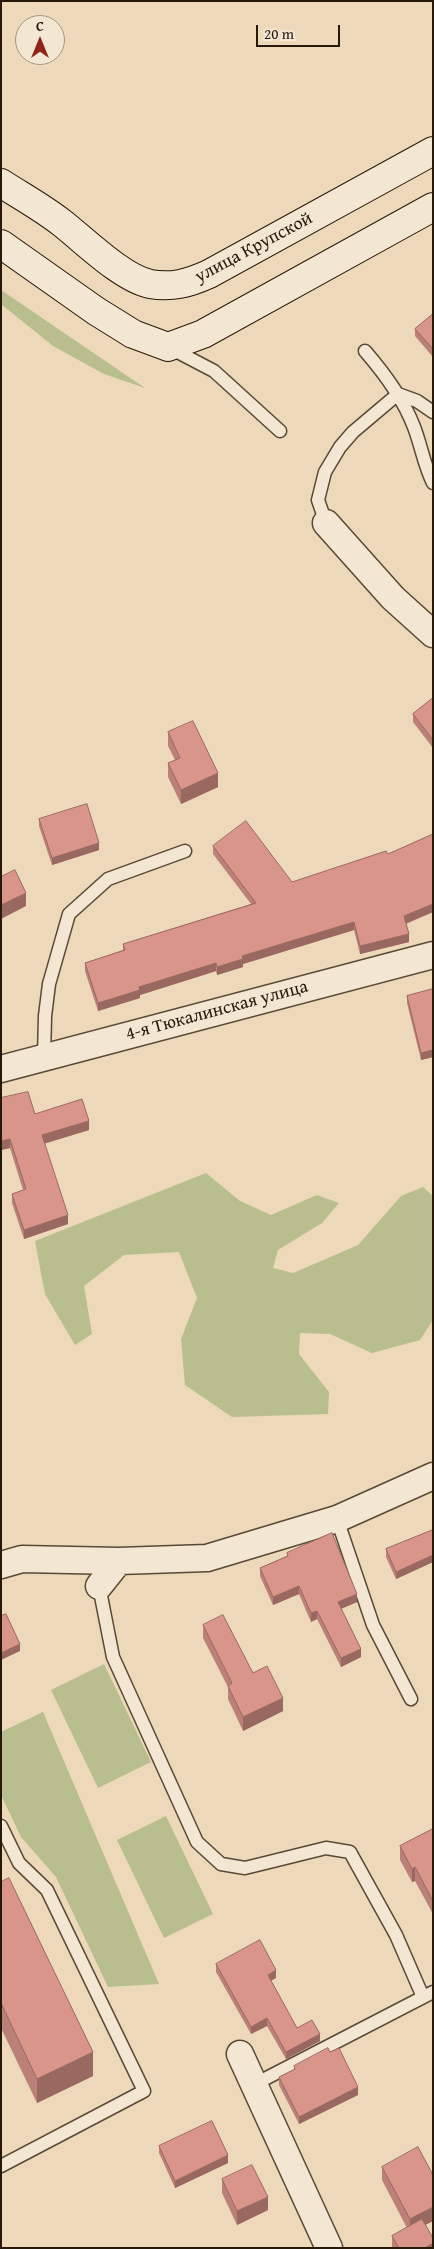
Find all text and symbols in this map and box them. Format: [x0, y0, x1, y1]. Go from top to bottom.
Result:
north arrow [15, 15, 65, 65]
scale bar [259, 15, 343, 47]
text: С [36, 16, 44, 36]
text: 20 m [264, 23, 294, 44]
street label: улица Крупской [192, 208, 316, 288]
street label: 4-я Тюкалинская улица [124, 976, 310, 1046]

